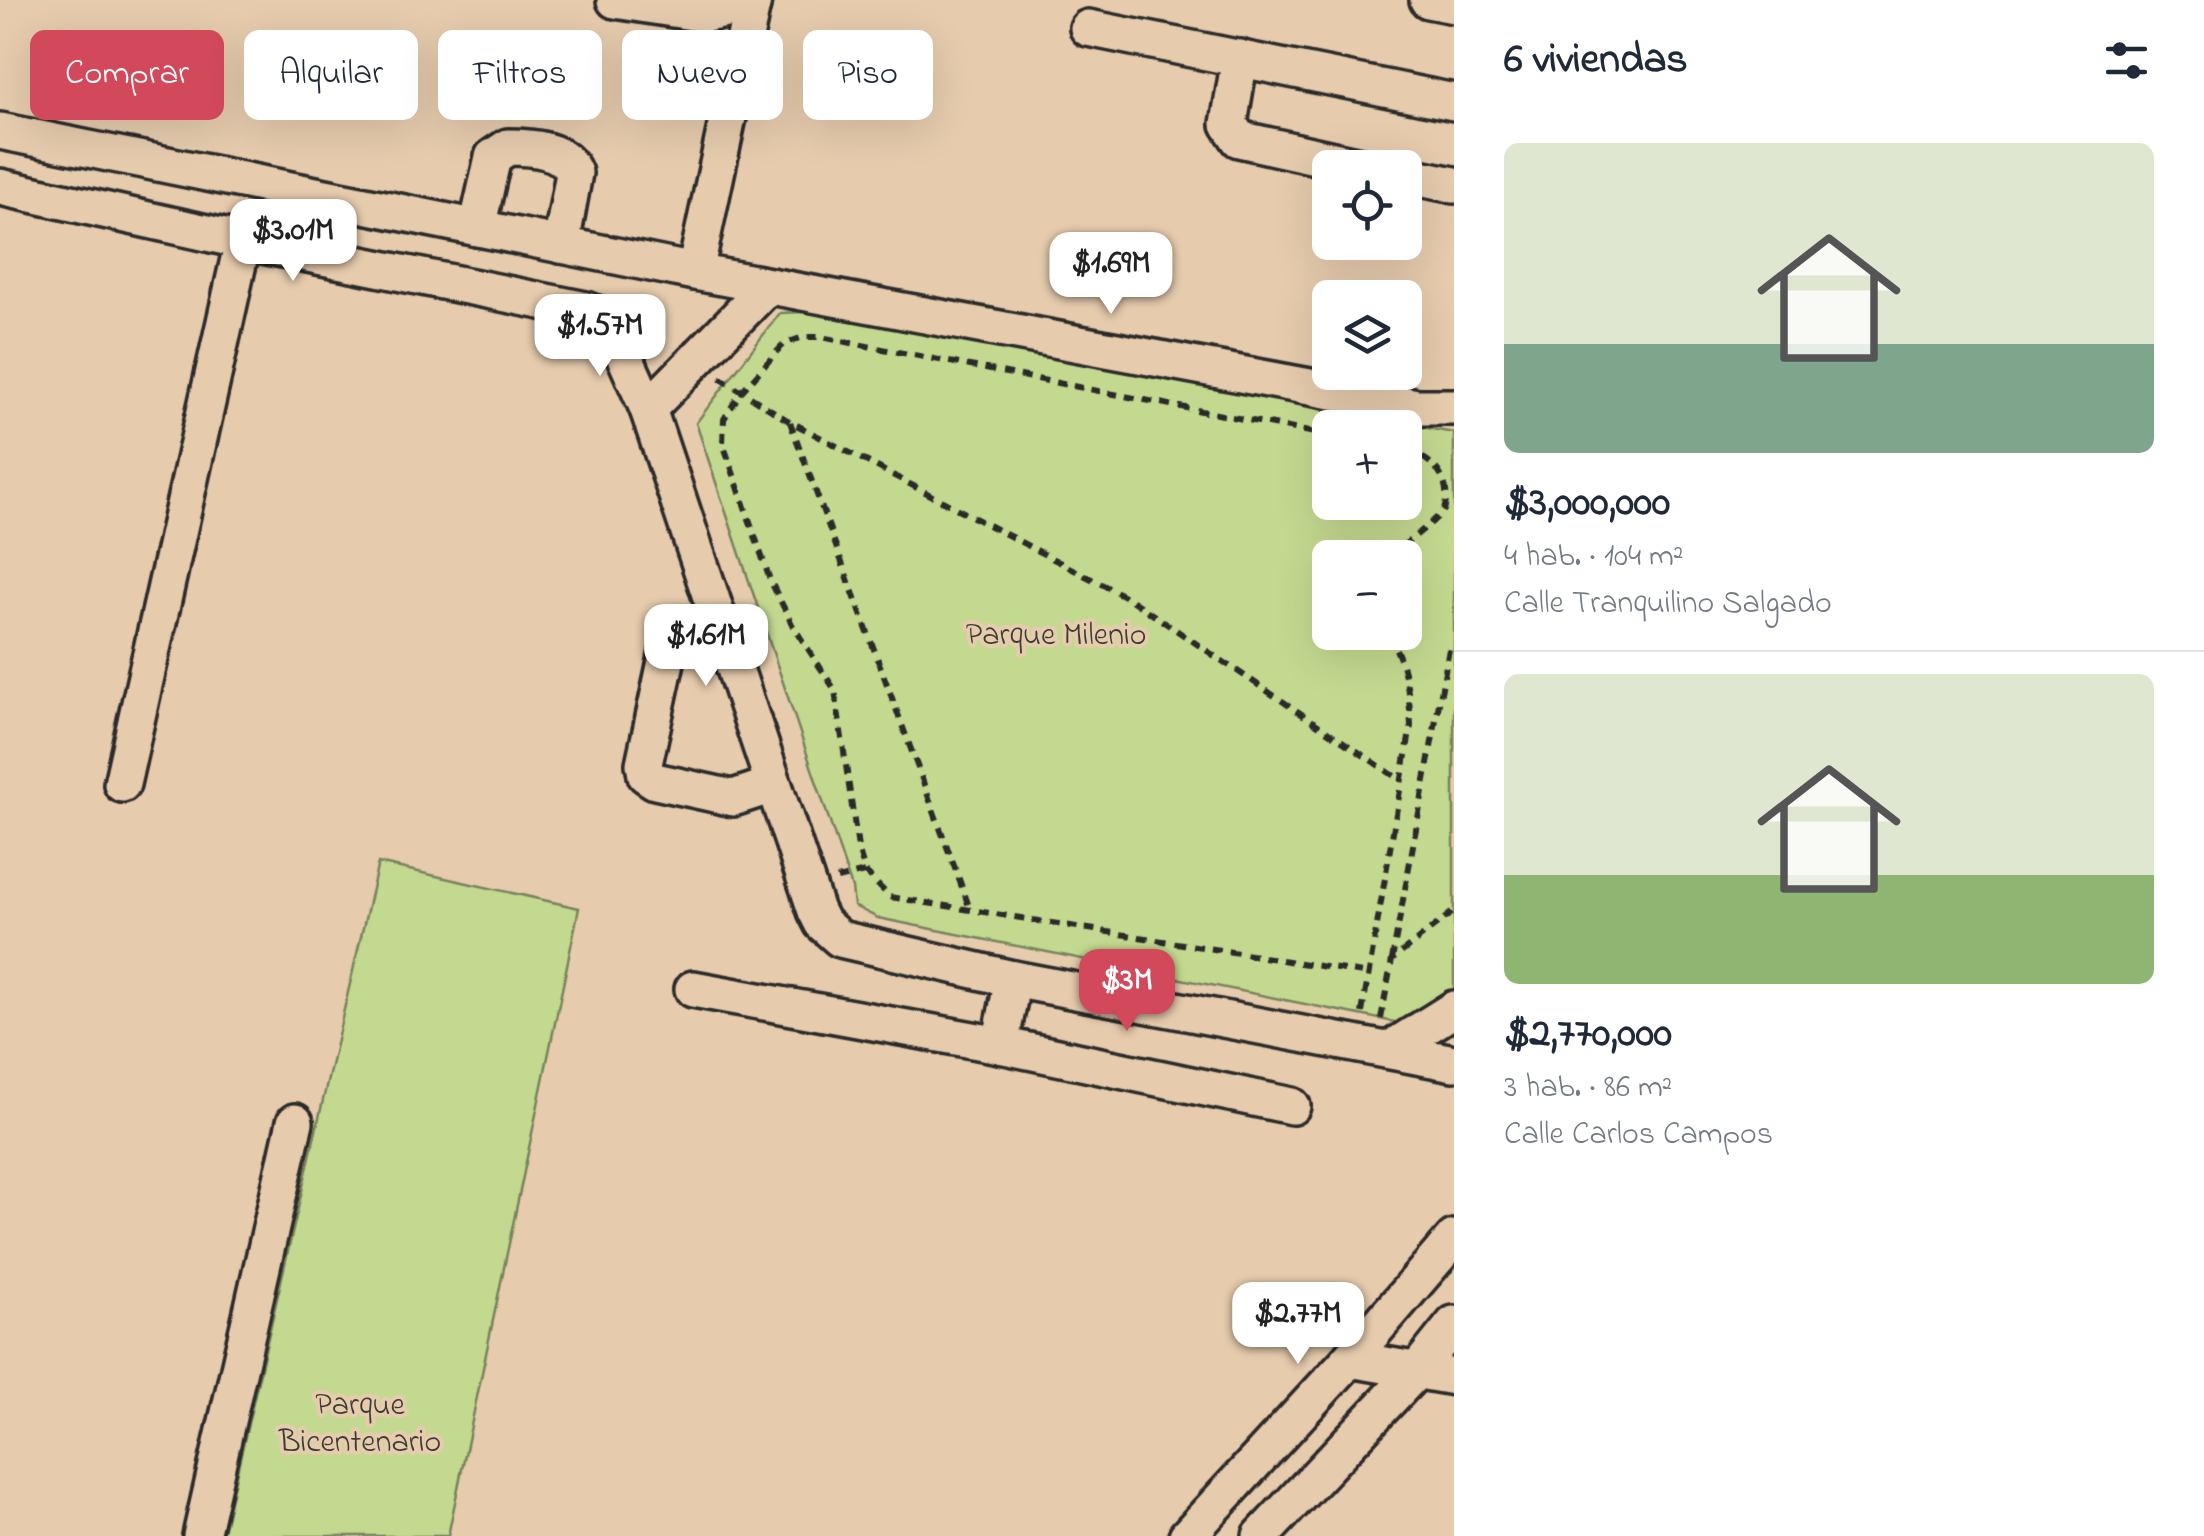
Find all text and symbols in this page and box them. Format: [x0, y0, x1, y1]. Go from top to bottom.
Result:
chip: Comprar [30, 30, 224, 120]
chip: Alquilar [244, 30, 418, 120]
chip: Filtros [438, 30, 602, 120]
chip: Nuevo [622, 30, 783, 120]
chip: Piso [803, 30, 933, 120]
text: 6 viviendas [1504, 30, 1688, 91]
icon: filters [2099, 33, 2154, 88]
map controls [1312, 150, 1422, 650]
button: locate [1312, 150, 1422, 260]
pin: $3.01M [212, 199, 374, 284]
text: $3.01M [252, 208, 334, 255]
icon: home [1739, 208, 1919, 388]
pin: $1.69M [1030, 232, 1192, 317]
text: $1.69M [1071, 241, 1151, 288]
button: layers [1312, 280, 1422, 390]
pin: $1.57M [519, 294, 681, 379]
text: $1.57M [557, 303, 643, 350]
button: + [1312, 410, 1422, 520]
text: $3,000,000 [1504, 473, 1670, 534]
text: 4 hab. · 104 m² [1504, 534, 1683, 581]
button: − [1312, 540, 1422, 650]
text: Calle Tranquilino Salgado [1504, 581, 1832, 628]
pin: $1.61M [625, 604, 787, 689]
text: $1.61M [666, 613, 746, 660]
park label: Parque Milenio [966, 613, 1146, 660]
icon: home [1739, 739, 1919, 919]
pin: $3M [1079, 949, 1175, 1034]
text: $3M [1101, 958, 1153, 1005]
text: $2,770,000 [1504, 1004, 1672, 1065]
text: 3 hab. · 86 m² [1504, 1065, 1672, 1112]
text: Calle Carlos Campos [1504, 1112, 1773, 1159]
pin: $2.77M [1217, 1282, 1379, 1367]
text: $2.77M [1254, 1291, 1342, 1338]
park label: Parque Bicentenario [278, 1383, 441, 1467]

